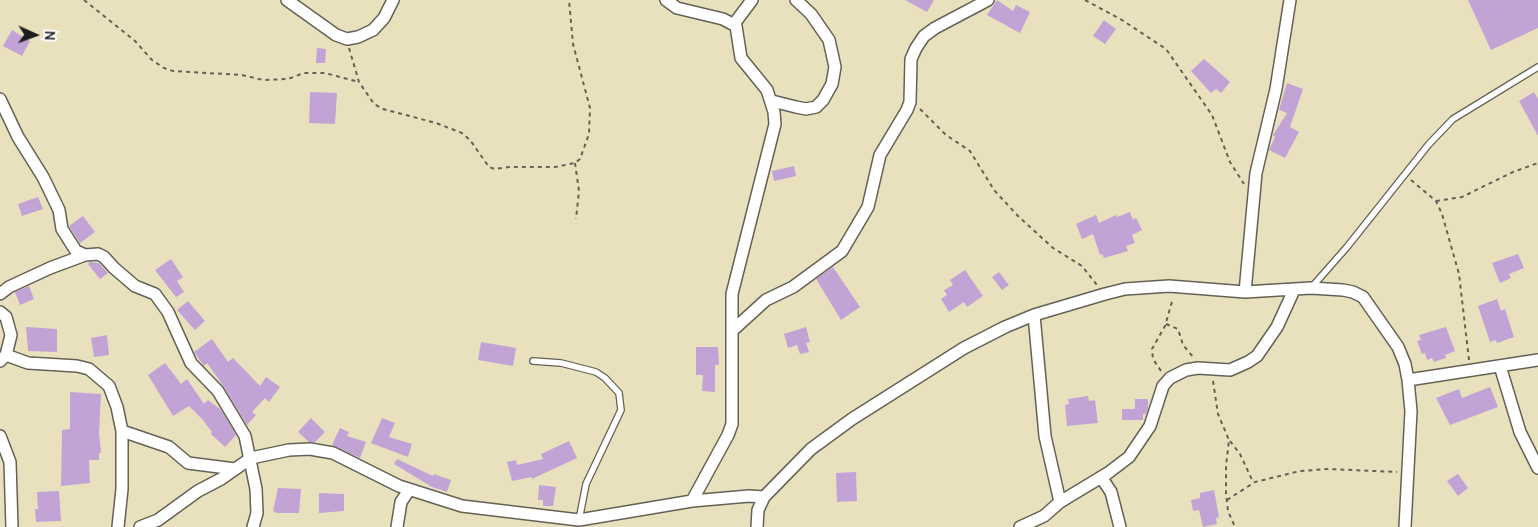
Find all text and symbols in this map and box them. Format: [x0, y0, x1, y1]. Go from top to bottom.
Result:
north arrow [10, 10, 60, 60]
text: N [41, 30, 59, 41]

